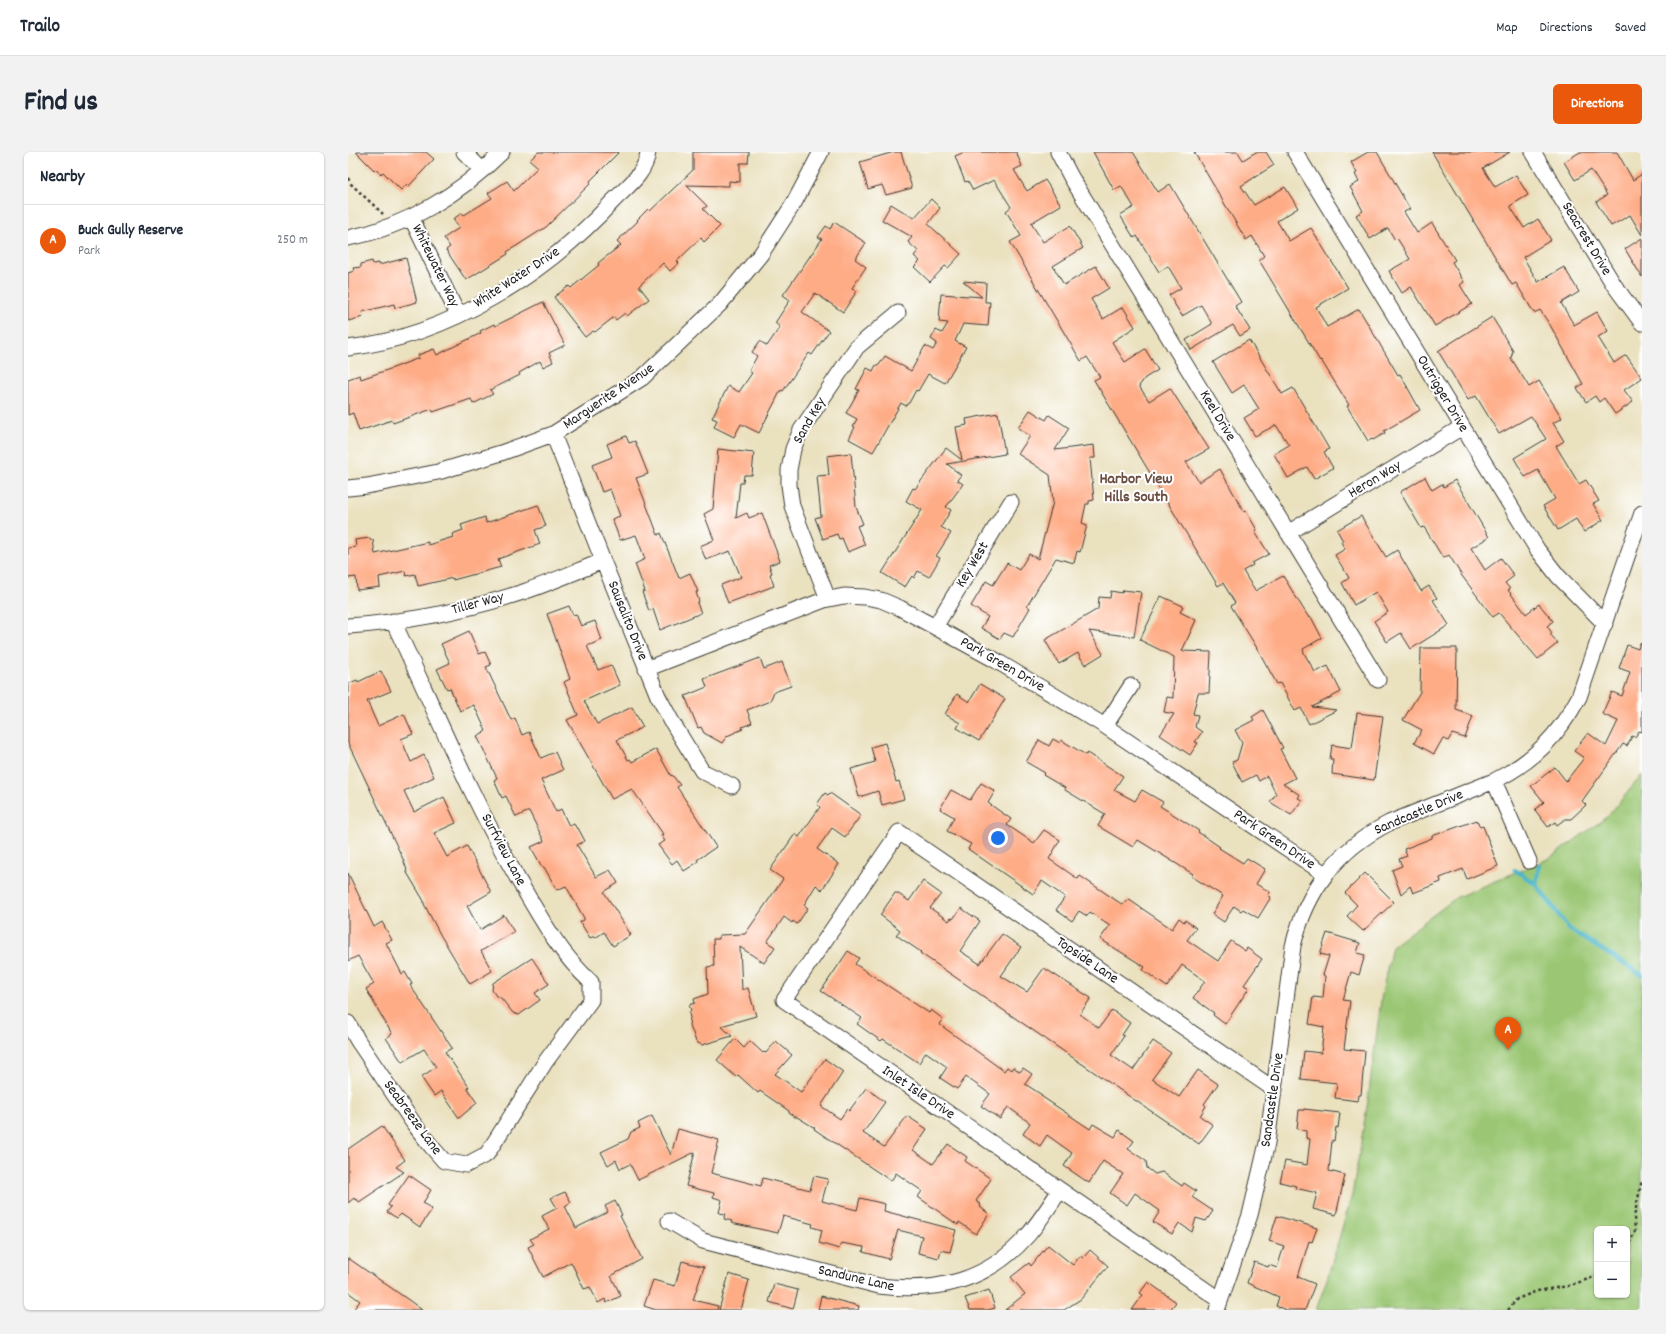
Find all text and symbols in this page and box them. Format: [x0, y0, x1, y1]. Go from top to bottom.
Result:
text: Trailo [20, 14, 60, 41]
text: Map [1496, 18, 1518, 38]
text: Directions [1540, 18, 1593, 38]
text: Saved [1615, 18, 1646, 38]
text: Find us [24, 84, 98, 124]
button: Directions [1553, 84, 1642, 124]
text: Nearby [40, 166, 84, 190]
street label: Seacrest Drive [1555, 198, 1617, 280]
text: Buck Gully Reserve [78, 220, 183, 242]
street label: Whitewater Way [405, 221, 465, 312]
text: A [49, 231, 57, 250]
text: 250 m [277, 231, 308, 250]
street label: White Water Drive [469, 241, 565, 314]
text: Park [78, 242, 100, 261]
street label: Outrigger Drive [1410, 351, 1474, 437]
street label: Marguerite Avenue [559, 358, 659, 436]
street label: Keel Drive [1193, 386, 1241, 446]
street label: Sand Key [788, 393, 833, 448]
street label: Heron Way [1344, 455, 1407, 505]
district label: Harbor View Hills South [1099, 468, 1173, 509]
street label: Key West [951, 537, 996, 592]
street label: Sausalito Drive [601, 578, 653, 665]
street label: Tiller Way [449, 586, 507, 622]
street label: Park Green Drive [956, 632, 1049, 698]
street label: Sandcastle Drive [1371, 784, 1467, 842]
street label: Park Green Drive [1229, 804, 1320, 876]
street label: Surfview Lane [475, 810, 532, 891]
your location [988, 828, 1008, 848]
street label: Topside Lane [1051, 932, 1123, 990]
pin: A [1495, 1017, 1521, 1050]
street label: Sandcastle Drive [1255, 1051, 1291, 1149]
street label: Inlet Isle Drive [877, 1060, 959, 1126]
street label: Seabreeze Lane [377, 1076, 447, 1160]
map controls [1594, 1226, 1630, 1298]
button: + [1594, 1226, 1630, 1262]
street label: Sandune Lane [816, 1260, 897, 1299]
button: − [1594, 1262, 1630, 1298]

